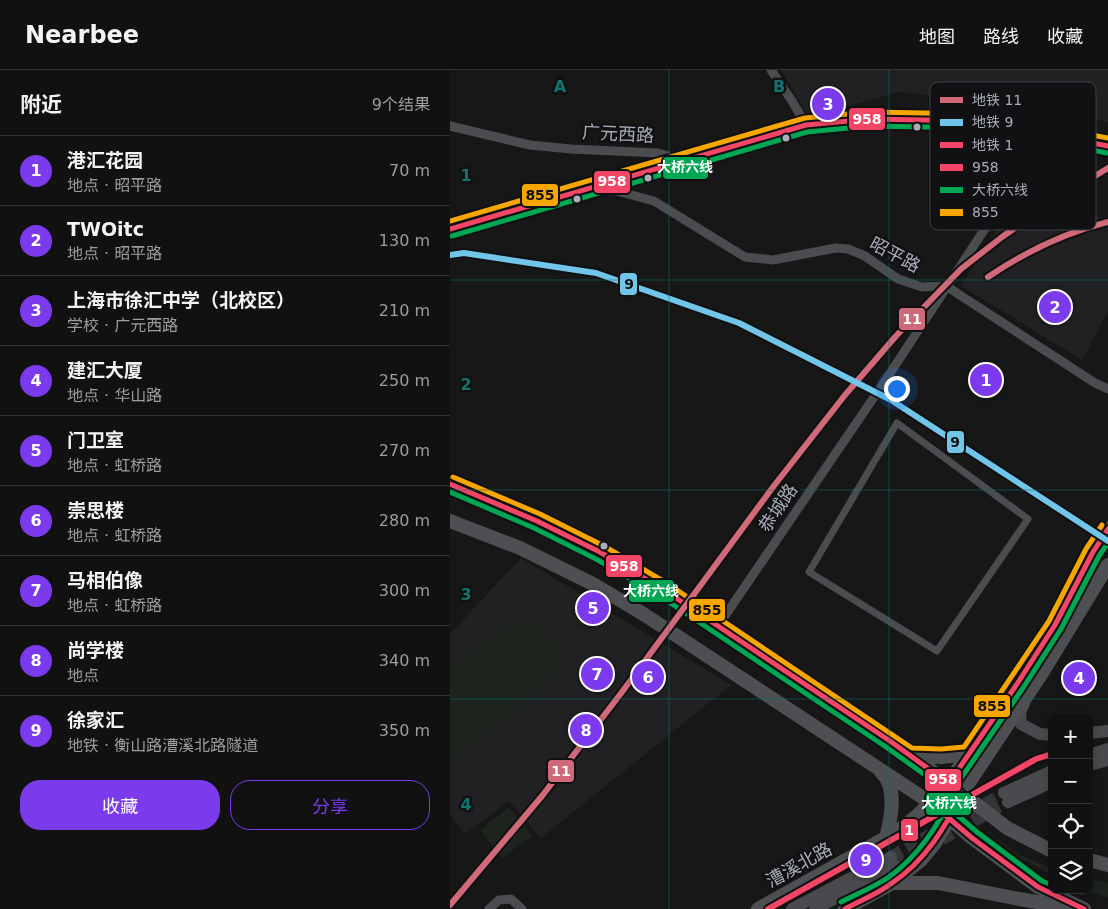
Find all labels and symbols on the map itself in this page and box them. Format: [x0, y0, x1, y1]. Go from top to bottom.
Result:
text: A [554, 77, 567, 96]
text: B [773, 77, 785, 96]
legend [930, 82, 1096, 230]
pin: 3 [812, 85, 844, 123]
text: 地铁 11 [972, 92, 1022, 108]
line badge: 958 [848, 107, 886, 131]
text: 958 [852, 111, 882, 127]
text: 地铁 9 [972, 114, 1013, 130]
street label: 广元西路 [582, 121, 655, 146]
unlabelled marker [912, 122, 922, 132]
unlabelled marker [781, 133, 791, 143]
text: 地铁 1 [972, 137, 1013, 153]
line badge: 大桥六线 [662, 156, 709, 180]
text: 大桥六线 [657, 159, 713, 175]
text: 958 [972, 159, 999, 175]
text: 1 [460, 166, 472, 185]
line badge: 958 [593, 170, 631, 194]
text: 958 [597, 173, 627, 189]
unlabelled marker [643, 173, 653, 183]
text: 大桥六线 [972, 182, 1028, 198]
line badge: 855 [521, 183, 559, 207]
text: 855 [525, 187, 555, 203]
unlabelled marker [572, 194, 582, 204]
text: 855 [972, 204, 999, 220]
street label: 昭平路 [866, 233, 924, 277]
line badge: 9 [619, 272, 638, 296]
text: 9 [624, 276, 634, 292]
pin: 2 [1039, 288, 1071, 326]
line badge: 11 [898, 307, 926, 331]
text: 11 [902, 311, 922, 327]
pin: 1 [970, 361, 1002, 399]
text: 2 [460, 375, 472, 394]
your location [884, 376, 910, 402]
line badge: 9 [946, 430, 965, 454]
text: 9 [950, 434, 960, 450]
street label: 恭城路 [754, 479, 801, 536]
unlabelled marker [599, 541, 609, 551]
line badge: 958 [605, 554, 643, 578]
text: 958 [609, 558, 639, 574]
line badge: 大桥六线 [628, 579, 675, 603]
text: 大桥六线 [623, 583, 679, 599]
text: 3 [460, 585, 472, 604]
pin: 5 [577, 589, 609, 627]
line badge: 855 [688, 598, 726, 622]
text: 855 [692, 602, 722, 618]
pin: 7 [581, 655, 613, 693]
pin: 6 [632, 658, 664, 696]
pin: 4 [1063, 659, 1095, 697]
line badge: 855 [973, 694, 1011, 718]
text: 855 [977, 698, 1007, 714]
pin: 8 [570, 711, 602, 749]
line badge: 11 [547, 759, 575, 783]
text: 11 [551, 763, 571, 779]
line badge: 958 [924, 768, 962, 792]
text: 958 [928, 771, 958, 787]
line badge: 大桥六线 [925, 792, 972, 816]
text: 4 [460, 795, 472, 814]
text: 大桥六线 [921, 795, 977, 811]
line badge: 1 [900, 818, 919, 842]
text: 1 [904, 822, 914, 838]
street label: 漕溪北路 [762, 838, 835, 891]
pin: 9 [850, 841, 882, 879]

